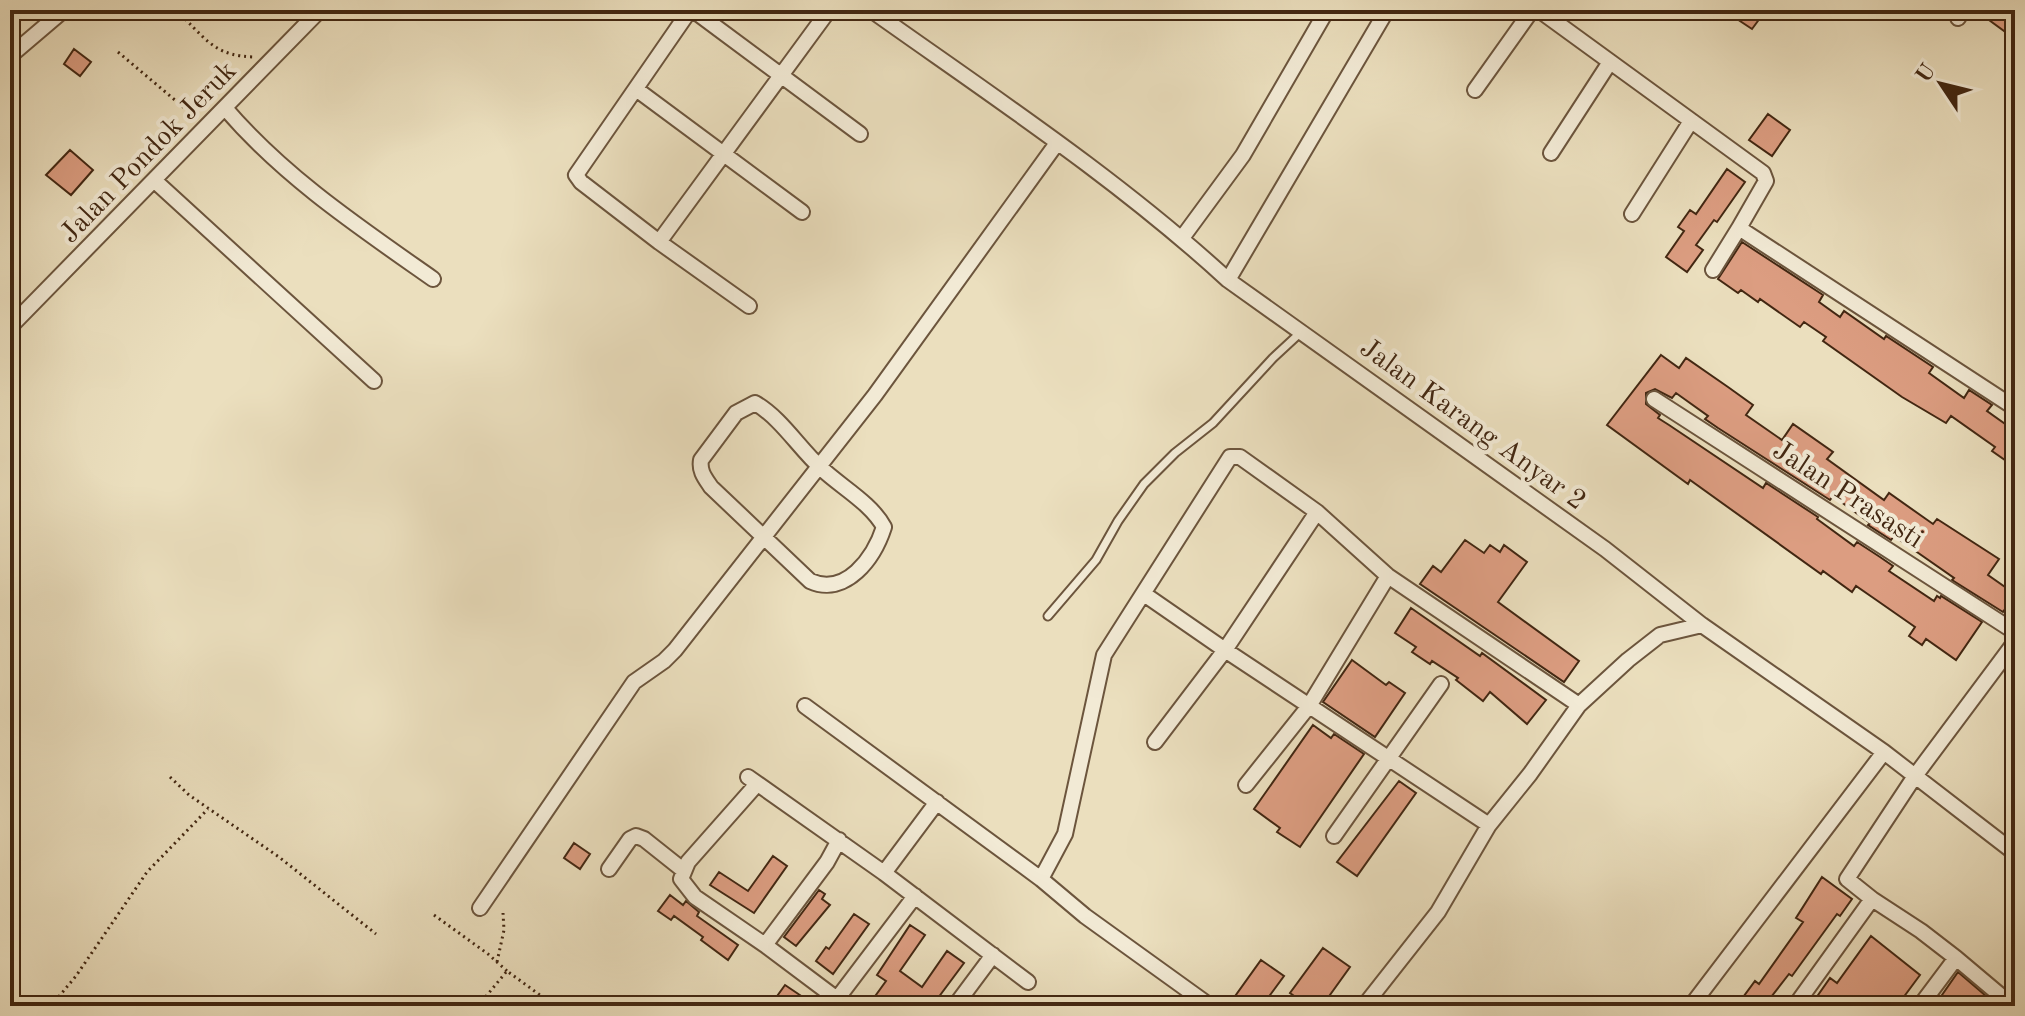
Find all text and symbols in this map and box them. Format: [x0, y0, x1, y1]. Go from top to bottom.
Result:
north arrow [1901, 44, 1981, 124]
street label: Jalan Pondok Jeruk [56, 57, 243, 249]
text: U [1912, 60, 1940, 87]
street label: Jalan Karang Anyar 2 [1354, 334, 1590, 517]
street label: Jalan Prasasti [1767, 437, 1928, 554]

